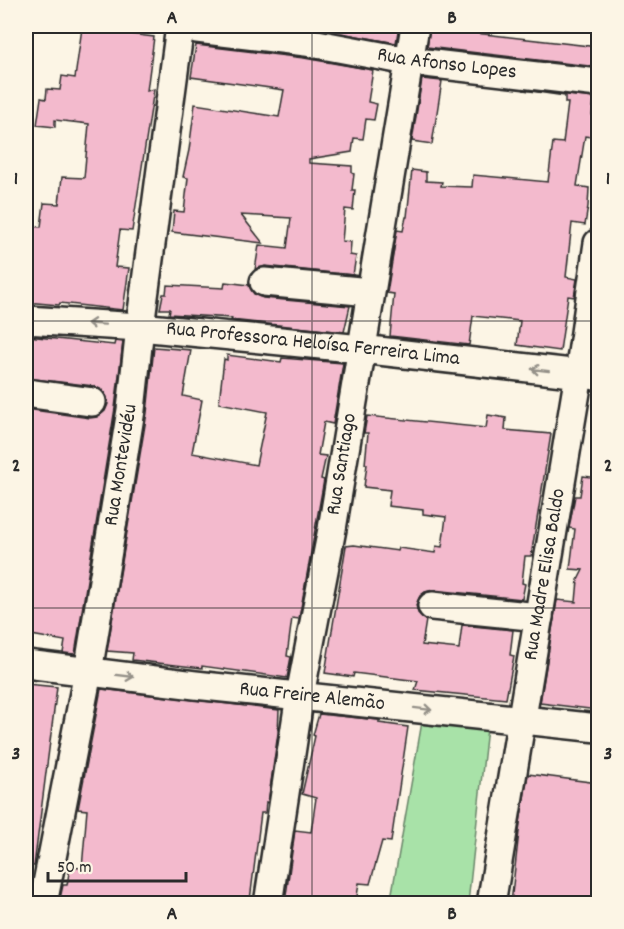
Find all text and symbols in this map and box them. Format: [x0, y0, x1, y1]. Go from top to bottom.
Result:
text: A [167, 5, 178, 33]
text: B [447, 5, 457, 33]
street label: Rua Afonso Lopes [374, 41, 518, 88]
text: 1 [14, 166, 18, 194]
text: 1 [606, 166, 610, 194]
street label: Rua Professora Heloísa Ferreira Lima [165, 315, 462, 375]
one-way arrow [86, 319, 106, 330]
one-way arrow [531, 364, 551, 375]
street label: Rua Montevidéu [97, 403, 147, 528]
street label: Rua Santiago [319, 411, 366, 518]
text: 2 [12, 453, 20, 481]
text: 2 [604, 453, 612, 481]
street label: Rua Madre Elisa Baldo [517, 486, 575, 663]
one-way arrow [115, 671, 135, 682]
street label: Rua Freire Alemão [238, 675, 386, 720]
one-way arrow [413, 704, 433, 715]
text: 3 [12, 741, 20, 769]
text: 3 [604, 741, 612, 769]
scale bar [48, 845, 186, 883]
text: 50 m [57, 856, 92, 881]
text: A [167, 901, 178, 929]
text: B [447, 901, 457, 929]

